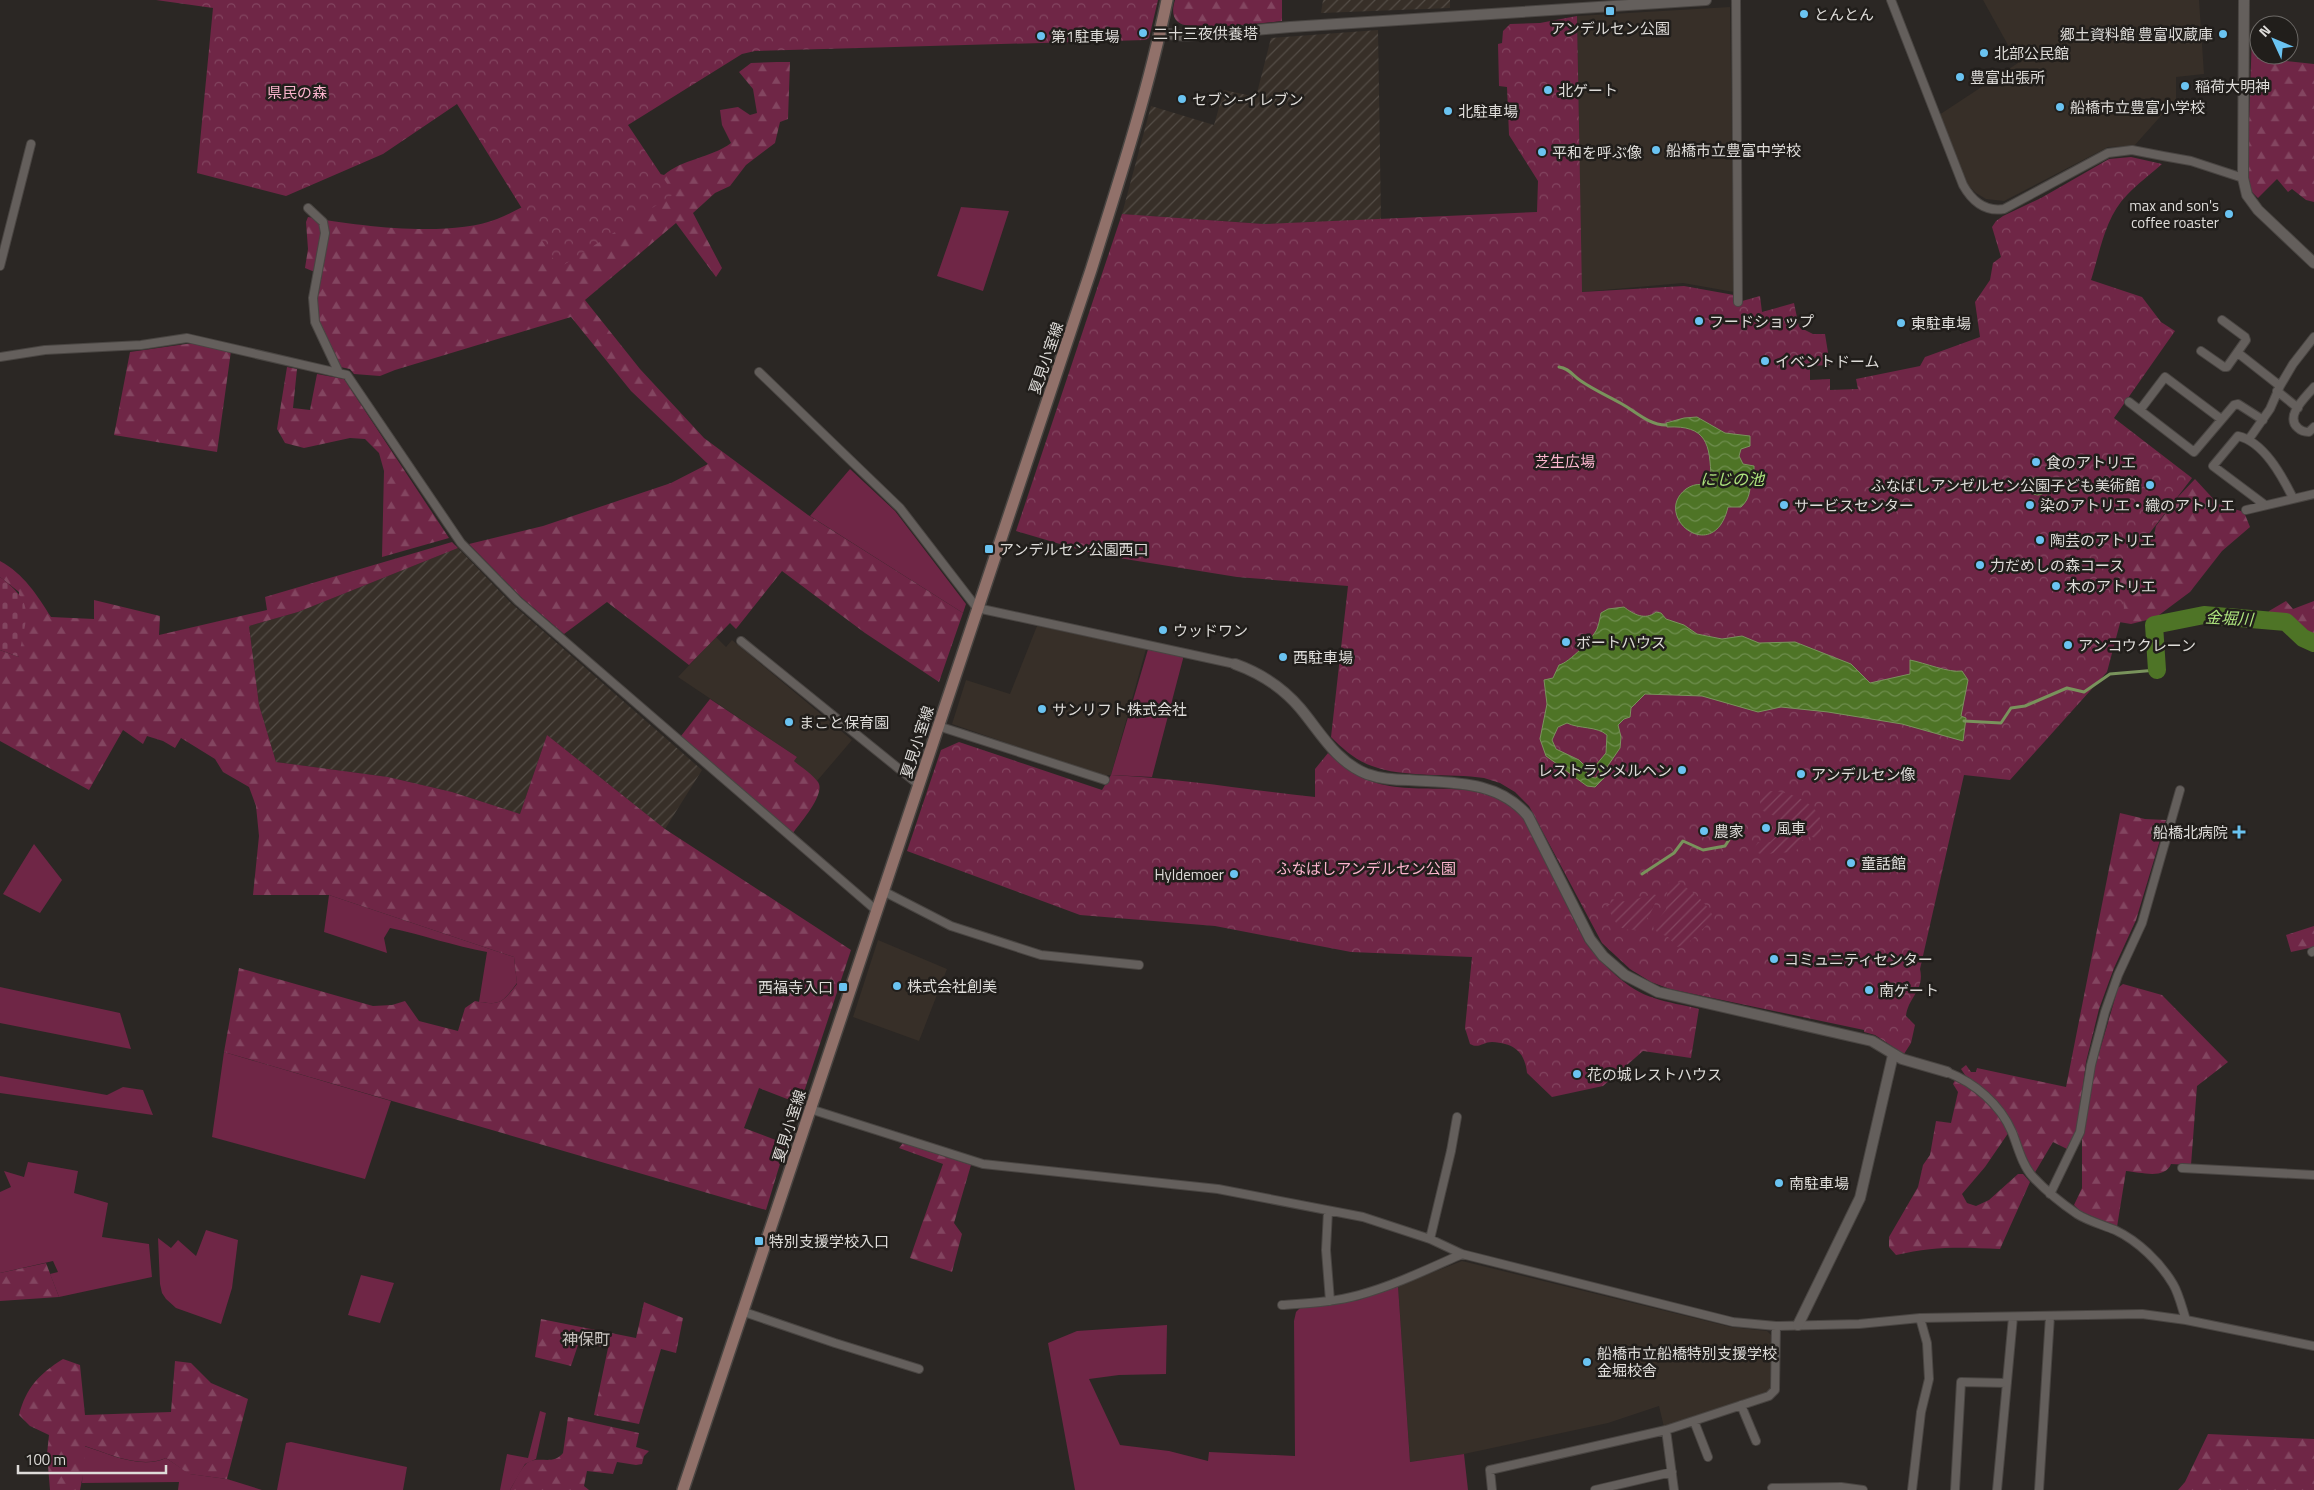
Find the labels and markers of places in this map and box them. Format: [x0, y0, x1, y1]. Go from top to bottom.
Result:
place label: とんとん [1814, 3, 1874, 26]
marker: アンデルセン公園 [1604, 5, 1616, 17]
marker: とんとん [1798, 8, 1810, 20]
place label: アンデルセン公園 [1550, 17, 1670, 40]
place label: 二十三夜供養塔 [1153, 22, 1258, 45]
place label: 郷土資料館 豊富収蔵庫 [2060, 23, 2213, 46]
place label: 第1駐車場 [1051, 25, 1119, 48]
marker: 二十三夜供養塔 [1137, 27, 1149, 39]
marker: 郷土資料館 豊富収蔵庫 [2217, 28, 2229, 40]
marker: 第1駐車場 [1035, 30, 1047, 42]
place label: 北部公民館 [1994, 42, 2069, 65]
marker: 北部公民館 [1978, 47, 1990, 59]
place label: 豊富出張所 [1970, 66, 2045, 89]
marker: 豊富出張所 [1954, 71, 1966, 83]
place label: 稲荷大明神 [2195, 75, 2270, 98]
place label: 北ゲート [1558, 79, 1618, 102]
marker: 稲荷大明神 [2179, 80, 2191, 92]
marker: 北ゲート [1542, 84, 1554, 96]
place label: セブン-イレブン [1192, 88, 1304, 111]
marker: セブン-イレブン [1176, 93, 1188, 105]
place label: 船橋市立豊富小学校 [2070, 96, 2205, 119]
place label: 北駐車場 [1458, 100, 1518, 123]
marker: 船橋市立豊富小学校 [2054, 101, 2066, 113]
marker: 北駐車場 [1442, 105, 1454, 117]
place label: 船橋市立豊富中学校 [1666, 139, 1801, 162]
place label: 平和を呼ぶ像 [1552, 141, 1642, 164]
marker: 船橋市立豊富中学校 [1650, 144, 1662, 156]
marker: 平和を呼ぶ像 [1536, 146, 1548, 158]
place label: max and son's coffee roaster [2129, 194, 2219, 234]
marker: max and son's coffee roaster [2223, 208, 2235, 220]
place label: フードショップ [1709, 310, 1814, 333]
place label: 東駐車場 [1911, 312, 1971, 335]
marker: フードショップ [1693, 315, 1705, 327]
marker: 東駐車場 [1895, 317, 1907, 329]
place label: イベントドーム [1775, 350, 1880, 373]
marker: イベントドーム [1759, 355, 1771, 367]
place label: 食のアトリエ [2046, 451, 2136, 474]
marker: 食のアトリエ [2030, 456, 2042, 468]
place label: ふなばしアンゼルセン公園子ども美術館 [1871, 474, 2140, 497]
marker: ふなばしアンゼルセン公園子ども美術館 [2144, 479, 2156, 491]
place label: サービスセンター [1794, 494, 1914, 517]
place label: 染のアトリエ・織のアトリエ [2040, 494, 2235, 517]
marker: サービスセンター [1778, 499, 1790, 511]
marker: 染のアトリエ・織のアトリエ [2024, 499, 2036, 511]
place label: 陶芸のアトリエ [2050, 529, 2155, 552]
marker: 陶芸のアトリエ [2034, 534, 2046, 546]
place label: アンデルセン公園西口 [999, 538, 1148, 561]
marker: アンデルセン公園西口 [983, 543, 995, 555]
place label: 力だめしの森コース [1990, 554, 2124, 577]
marker: 力だめしの森コース [1974, 559, 1986, 571]
place label: 木のアトリエ [2066, 575, 2156, 598]
marker: 木のアトリエ [2050, 580, 2062, 592]
place label: ウッドワン [1173, 619, 1248, 642]
marker: ウッドワン [1157, 624, 1169, 636]
place label: ボートハウス [1576, 631, 1666, 654]
place label: アンコウクレーン [2078, 634, 2196, 657]
marker: ボートハウス [1560, 636, 1572, 648]
marker: アンコウクレーン [2062, 639, 2074, 651]
place label: 西駐車場 [1293, 646, 1353, 669]
marker: 西駐車場 [1277, 651, 1289, 663]
place label: サンリフト株式会社 [1052, 698, 1187, 721]
marker: サンリフト株式会社 [1036, 703, 1048, 715]
place label: まこと保育園 [799, 711, 889, 734]
marker: まこと保育園 [783, 716, 795, 728]
place label: レストランメルヘン [1537, 759, 1672, 782]
place label: アンデルセン像 [1811, 763, 1915, 786]
marker: レストランメルヘン [1676, 764, 1688, 776]
marker: アンデルセン像 [1795, 768, 1807, 780]
place label: 風車 [1776, 817, 1806, 840]
place label: 農家 [1714, 820, 1744, 843]
place label: 船橋北病院 [2153, 821, 2228, 844]
marker: 風車 [1760, 822, 1772, 834]
marker: 農家 [1698, 825, 1710, 837]
marker: 船橋北病院 [2232, 825, 2246, 839]
place label: 童話館 [1861, 852, 1906, 875]
marker: 童話館 [1845, 857, 1857, 869]
place label: Hyldemoer [1154, 863, 1224, 886]
marker: Hyldemoer [1228, 868, 1240, 880]
place label: コミュニティセンター [1784, 948, 1933, 971]
marker: コミュニティセンター [1768, 953, 1780, 965]
place label: 株式会社創美 [907, 975, 997, 998]
place label: 西福寺入口 [758, 976, 833, 999]
place label: 南ゲート [1879, 979, 1939, 1002]
marker: 株式会社創美 [891, 980, 903, 992]
marker: 西福寺入口 [837, 981, 849, 993]
marker: 南ゲート [1863, 984, 1875, 996]
place label: 花の城レストハウス [1587, 1063, 1722, 1086]
marker: 花の城レストハウス [1571, 1068, 1583, 1080]
place label: 南駐車場 [1789, 1172, 1849, 1195]
marker: 南駐車場 [1773, 1177, 1785, 1189]
place label: 特別支援学校入口 [769, 1230, 889, 1253]
marker: 特別支援学校入口 [753, 1235, 765, 1247]
place label: 船橋市立船橋特別支援学校 金堀校舎 [1597, 1342, 1777, 1382]
marker: 船橋市立船橋特別支援学校 金堀校舎 [1581, 1356, 1593, 1368]

